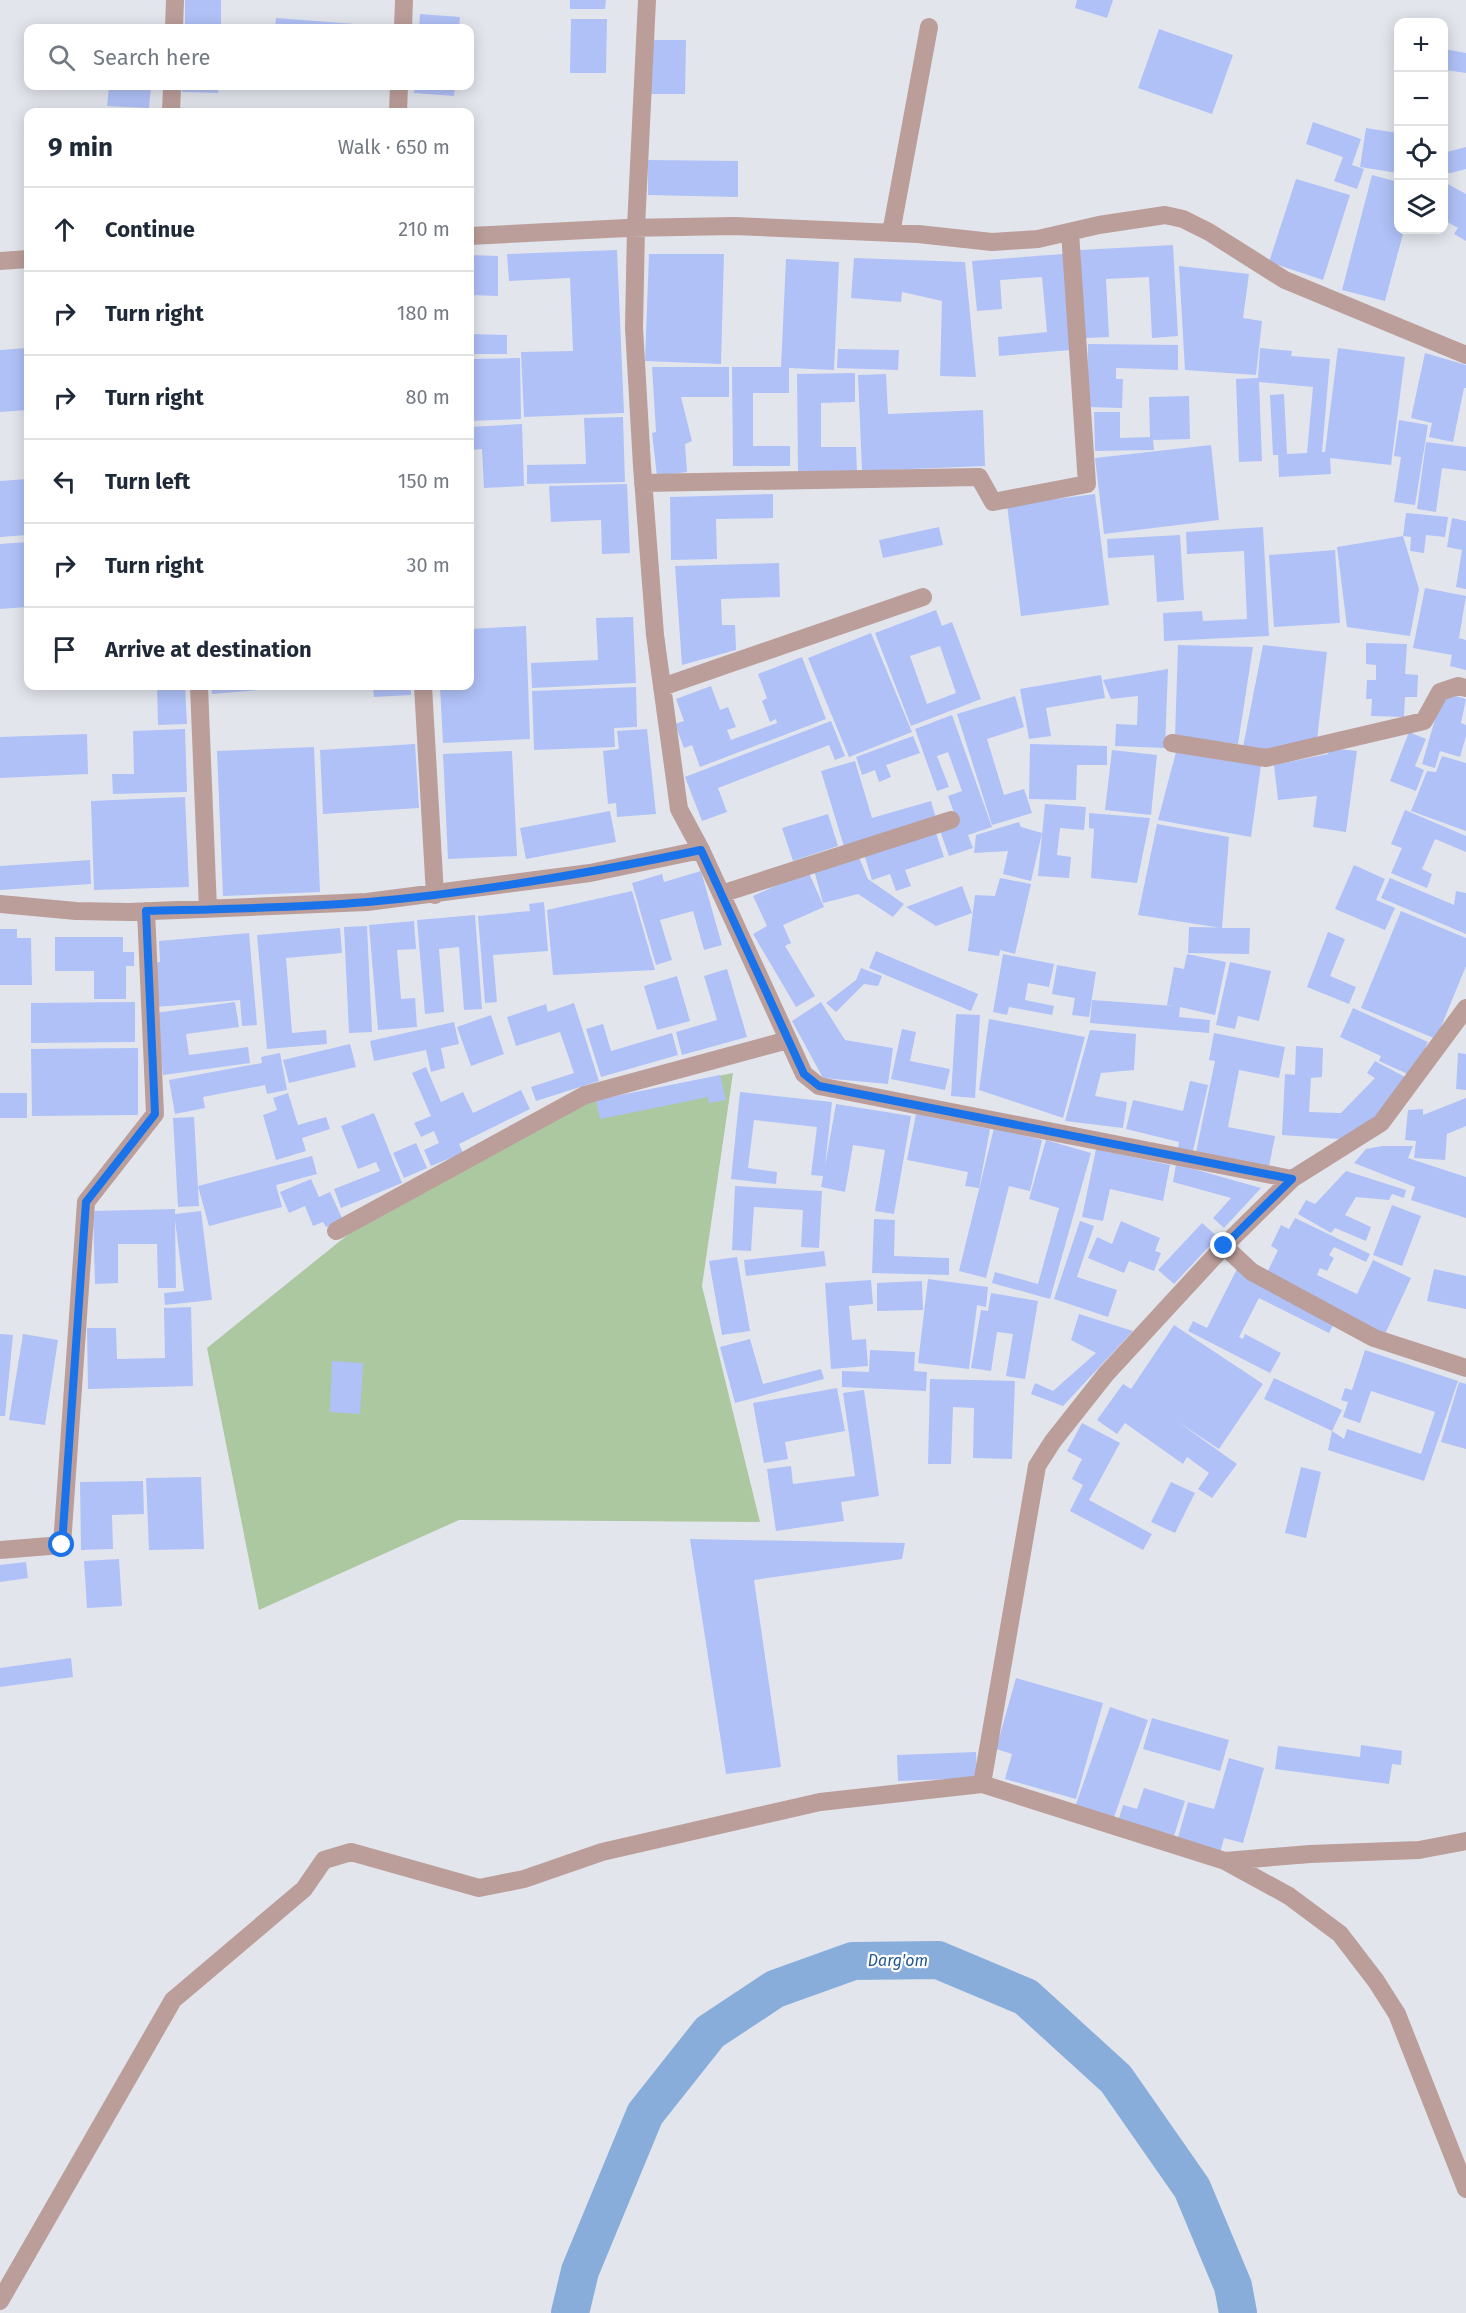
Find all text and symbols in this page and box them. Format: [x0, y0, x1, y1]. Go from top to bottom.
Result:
map controls [1394, 18, 1448, 234]
button: + [1394, 18, 1448, 72]
search box [24, 24, 474, 90]
icon: search [45, 41, 78, 74]
text: Search here [93, 44, 211, 71]
button: − [1394, 72, 1448, 126]
button: locate [1394, 126, 1448, 180]
text: 9 min [48, 132, 113, 163]
text: Walk · 650 m [338, 135, 450, 159]
button: layers [1394, 180, 1448, 234]
icon: ahead [48, 213, 81, 246]
text: Continue [105, 216, 195, 243]
text: 210 m [398, 217, 450, 241]
icon: right [48, 297, 81, 330]
text: Turn right [105, 300, 204, 327]
text: 180 m [397, 301, 450, 325]
icon: right [48, 381, 81, 414]
text: Turn right [105, 384, 204, 411]
text: 80 m [405, 385, 450, 409]
icon: left [48, 465, 81, 498]
text: Turn left [105, 468, 190, 495]
text: 150 m [398, 469, 450, 493]
icon: right [48, 549, 81, 582]
text: Turn right [105, 552, 204, 579]
text: 30 m [406, 553, 450, 577]
icon: arrive [48, 633, 81, 666]
text: Arrive at destination [105, 636, 312, 663]
route end [1210, 1232, 1236, 1258]
route start [48, 1531, 74, 1557]
water label: Darg'om [868, 1951, 928, 1970]

